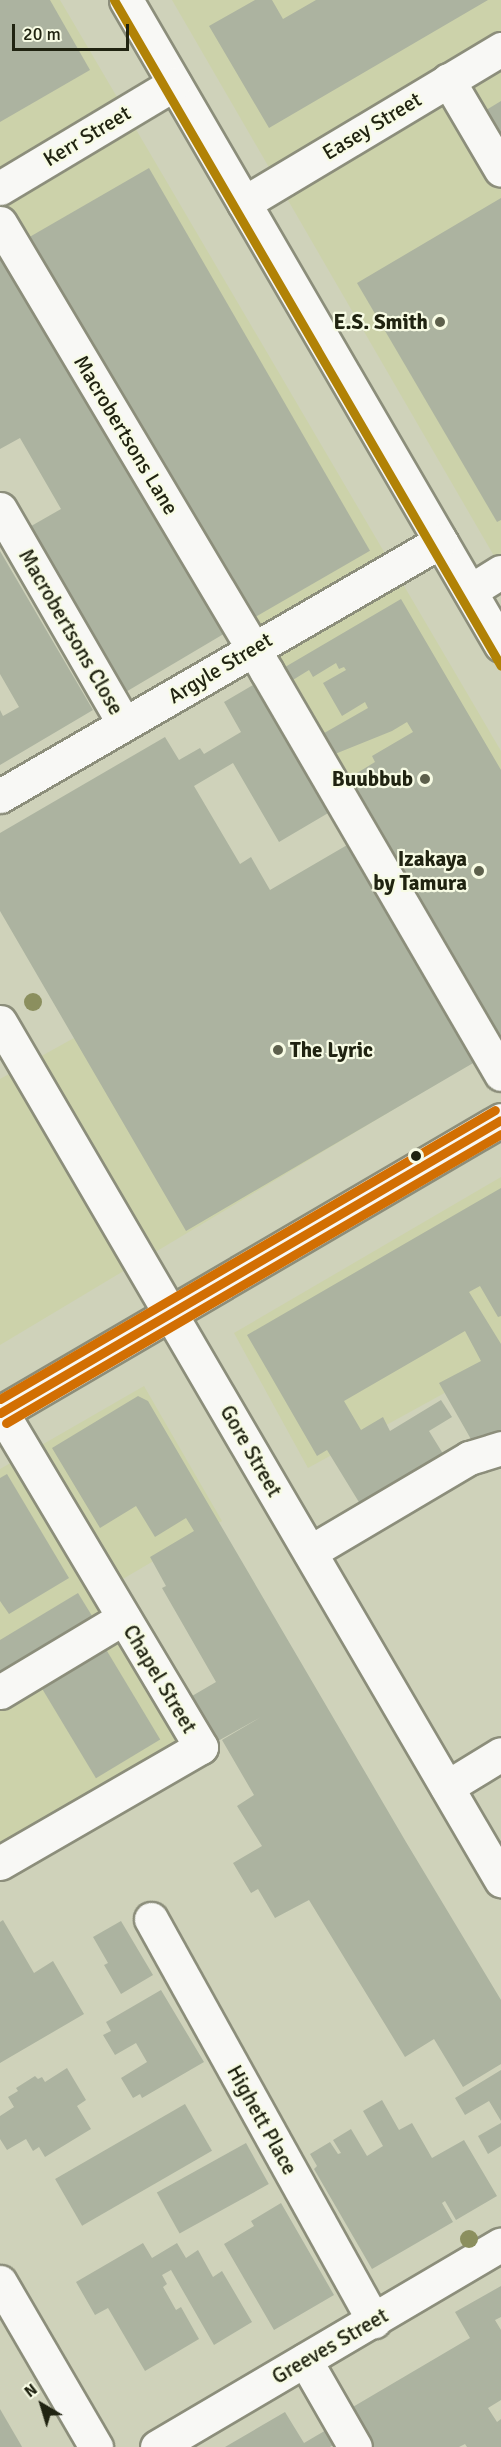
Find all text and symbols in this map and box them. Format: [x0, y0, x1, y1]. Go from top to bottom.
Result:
scale bar [15, 12, 132, 50]
text: 20 m [23, 23, 61, 45]
street label: Easey Street [318, 87, 426, 165]
street label: Kerr Street [39, 100, 135, 172]
place label: E.S. Smith [334, 309, 428, 335]
marker: E.S. Smith [433, 315, 447, 329]
street label: Macrobertsons Lane [68, 351, 184, 519]
street label: Macrobertsons Close [13, 545, 129, 719]
street label: Argyle Street [163, 627, 277, 709]
place label: Buubbub [332, 766, 413, 792]
marker: Buubbub [418, 772, 432, 786]
place label: Izakaya by Tamura [373, 846, 467, 896]
marker: Izakaya by Tamura [472, 864, 486, 878]
place label: The Lyric [290, 1037, 373, 1063]
marker: The Lyric [271, 1043, 285, 1057]
unlabelled marker [410, 1150, 422, 1162]
street label: Gore Street [215, 1401, 287, 1501]
street label: Chapel Street [118, 1620, 202, 1738]
street label: Highett Place [222, 2061, 302, 2179]
street label: Greeves Street [267, 2303, 393, 2389]
north arrow [12, 2375, 72, 2435]
text: N [20, 2380, 41, 2402]

